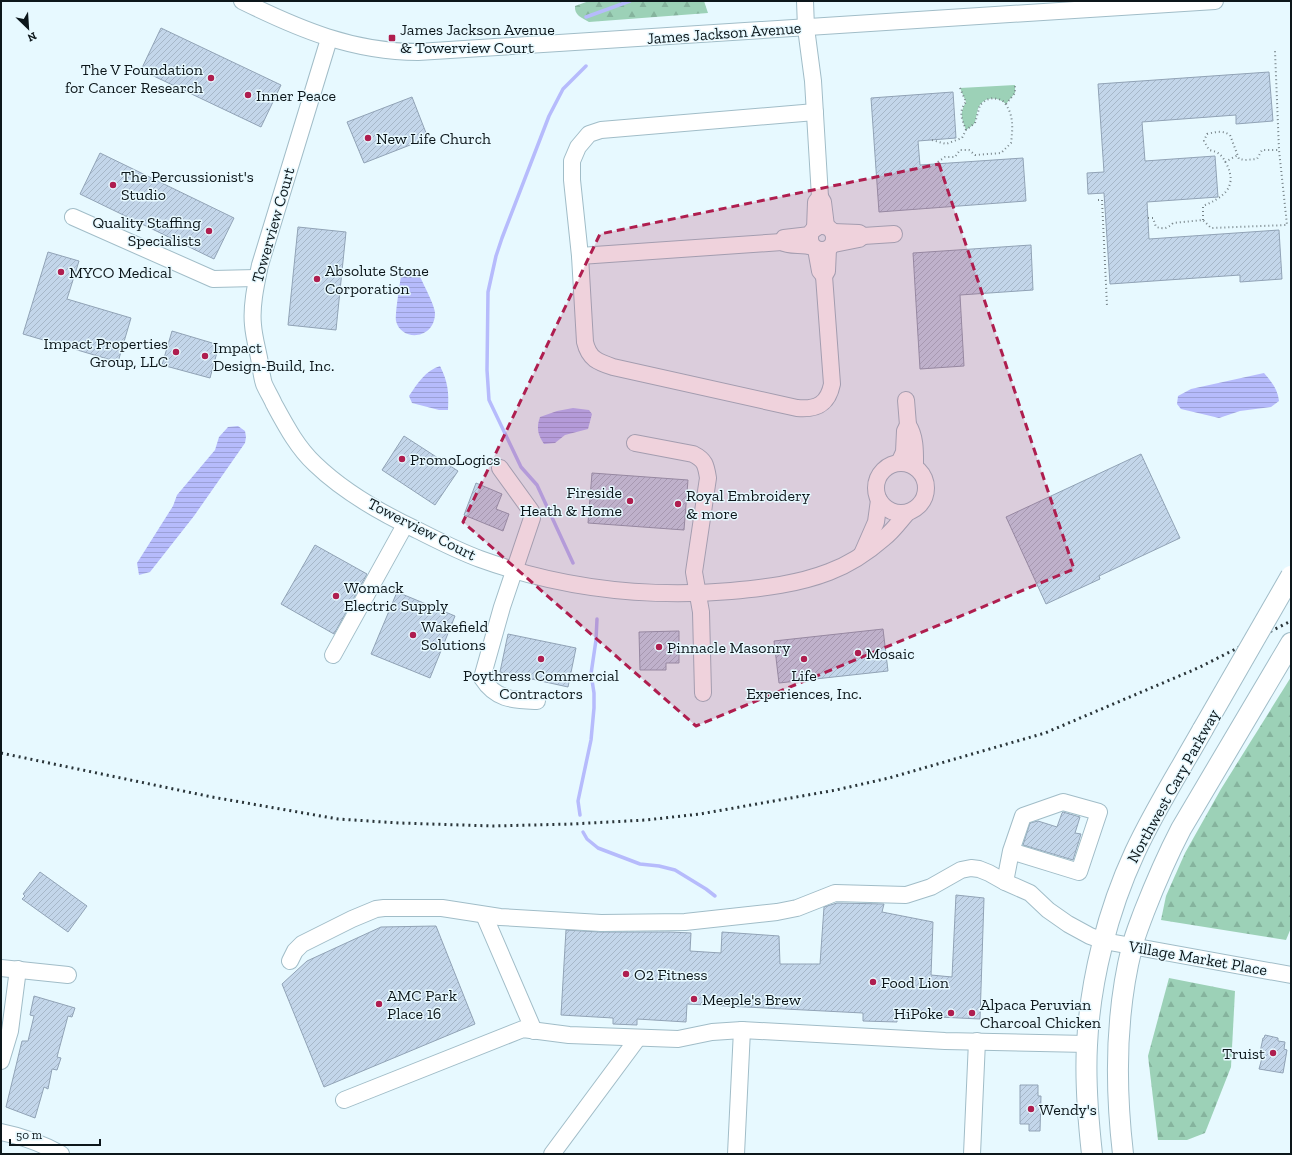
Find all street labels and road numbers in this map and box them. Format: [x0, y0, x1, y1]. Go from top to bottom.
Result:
street label: James Jackson Avenue [646, 18, 802, 48]
street label: Towerview Court [247, 165, 299, 285]
street label: Towerview Court [365, 494, 479, 564]
street label: Northwest Cary Parkway [1123, 705, 1224, 866]
street label: Village Market Place [1126, 936, 1269, 980]

